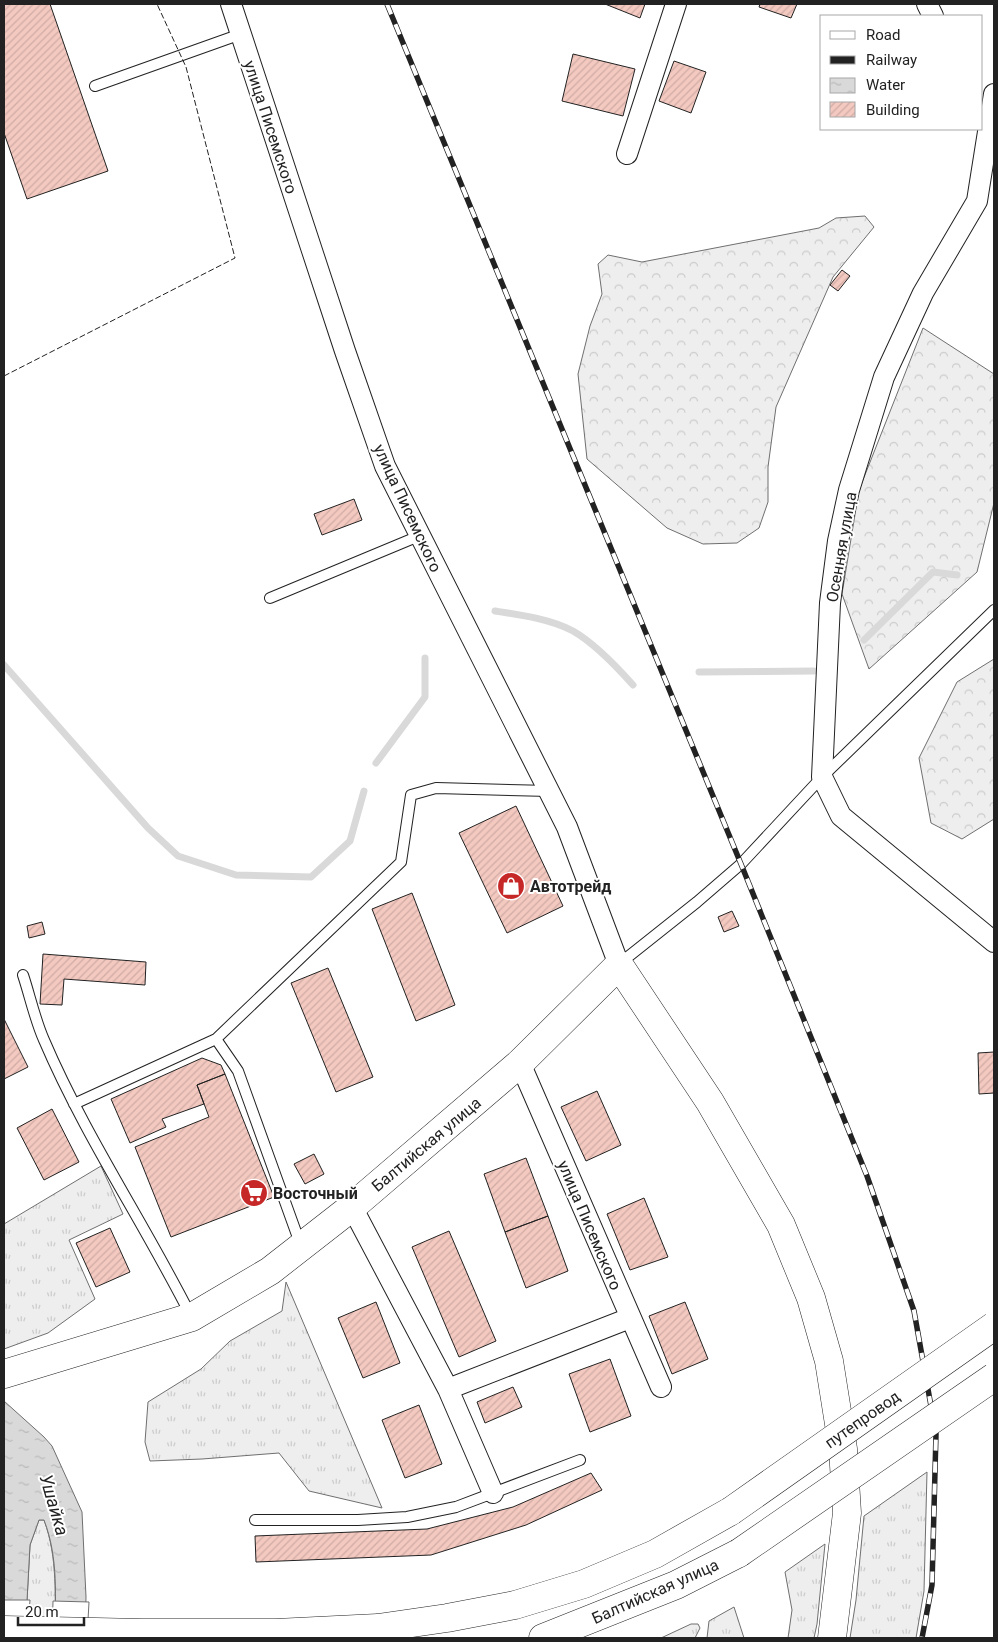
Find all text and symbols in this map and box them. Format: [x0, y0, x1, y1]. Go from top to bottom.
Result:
legend [820, 15, 983, 130]
text: Road [866, 26, 900, 44]
text: Railway [866, 51, 917, 69]
street label: улица Писемского [240, 58, 301, 196]
text: Water [866, 76, 905, 94]
text: Building [866, 101, 920, 119]
street label: улица Писемского [370, 441, 446, 575]
street label: Осенняя улица [822, 490, 861, 604]
shop icon: Автотрейд [496, 871, 526, 901]
place label: Автотрейд [530, 877, 611, 896]
street label: Балтийская улица [368, 1093, 485, 1196]
street label: улица Писемского [554, 1158, 625, 1293]
supermarket icon: Восточный [239, 1178, 269, 1208]
place label: Восточный [273, 1184, 358, 1203]
street label: путепровод [821, 1386, 904, 1452]
water label: Ушайка [36, 1472, 73, 1538]
street label: Балтийская улица [589, 1555, 721, 1628]
scale bar [18, 1594, 84, 1626]
text: 20 m [25, 1603, 59, 1621]

